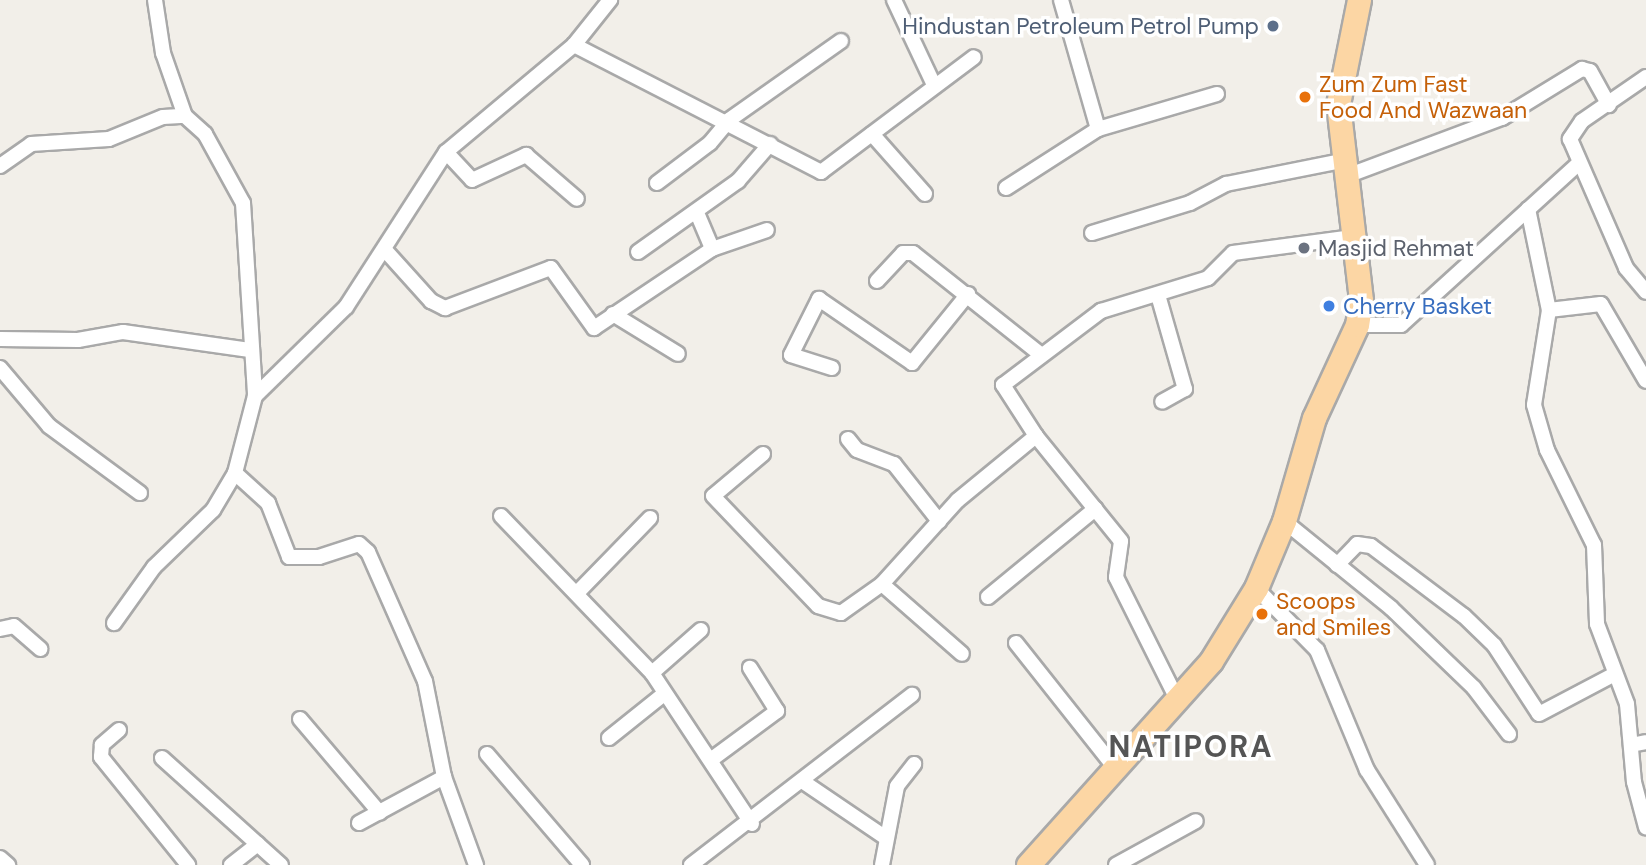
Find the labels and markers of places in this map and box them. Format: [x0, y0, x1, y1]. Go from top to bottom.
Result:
place label: Hindustan Petroleum Petrol Pump [902, 12, 1259, 40]
marker: Hindustan Petroleum Petrol Pump [1265, 18, 1281, 34]
place label: Zum Zum Fast Food And Wazwaan [1319, 70, 1527, 124]
marker: Zum Zum Fast Food And Wazwaan [1297, 89, 1313, 105]
place label: Masjid Rehmat [1318, 234, 1474, 262]
marker: Masjid Rehmat [1296, 240, 1312, 256]
place label: Cherry Basket [1343, 292, 1492, 320]
marker: Cherry Basket [1321, 298, 1337, 314]
place label: Scoops and Smiles [1276, 587, 1391, 641]
marker: Scoops and Smiles [1254, 606, 1270, 622]

